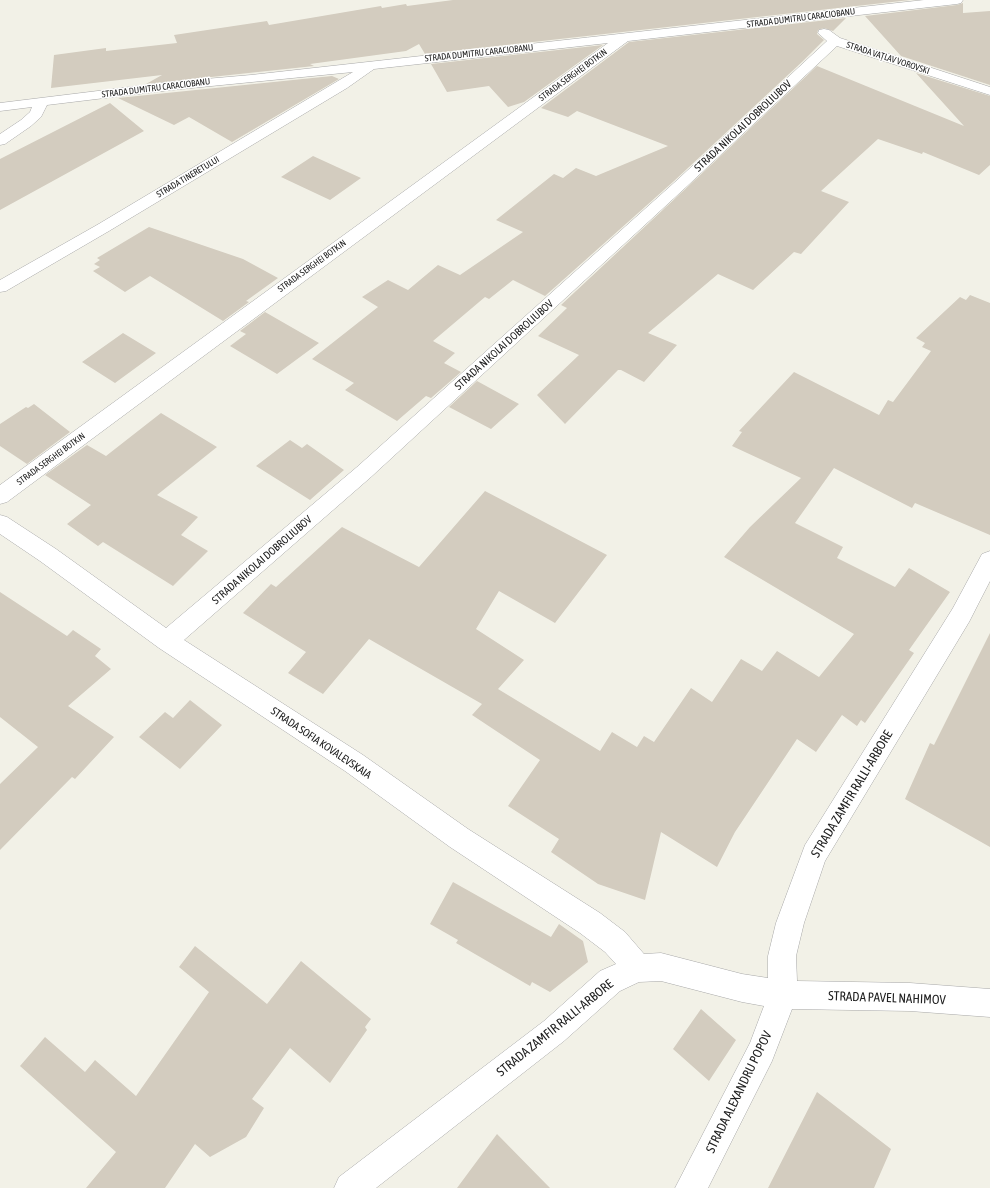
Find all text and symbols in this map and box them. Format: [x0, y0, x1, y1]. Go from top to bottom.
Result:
street label: STRADA DUMITRU CARACIOBANU [746, 6, 856, 30]
street label: STRADA VAȚLAV VOROVSKI [845, 39, 931, 77]
street label: STRADA DUMITRU CARACIOBANU [424, 42, 534, 64]
street label: STRADA SERGHEI BOTKIN [537, 47, 609, 103]
street label: STRADA DUMITRU CARACIOBANU [101, 76, 211, 100]
street label: STRADA NIKOLAI DOBROLIUBOV [692, 77, 794, 175]
street label: STRADA TINERETULUI [155, 154, 221, 200]
street label: STRADA SERGHEI BOTKIN [276, 238, 348, 294]
street label: STRADA NIKOLAI DOBROLIUBOV [452, 297, 556, 393]
street label: STRADA SERGHEI BOTKIN [15, 431, 87, 487]
street label: STRADA NIKOLAI DOBROLIUBOV [209, 513, 315, 607]
street label: STRADA SOFIA KOVALEVSKAIA [268, 704, 374, 782]
street label: STRADA ZAMFIR RALLI-ARBORE [808, 728, 896, 860]
street label: STRADA ZAMFIR RALLI-ARBORE [494, 976, 616, 1080]
street label: STRADA PAVEL NAHIMOV [828, 988, 946, 1008]
street label: STRADA ALEXANDRU POPOV [703, 1028, 775, 1156]

